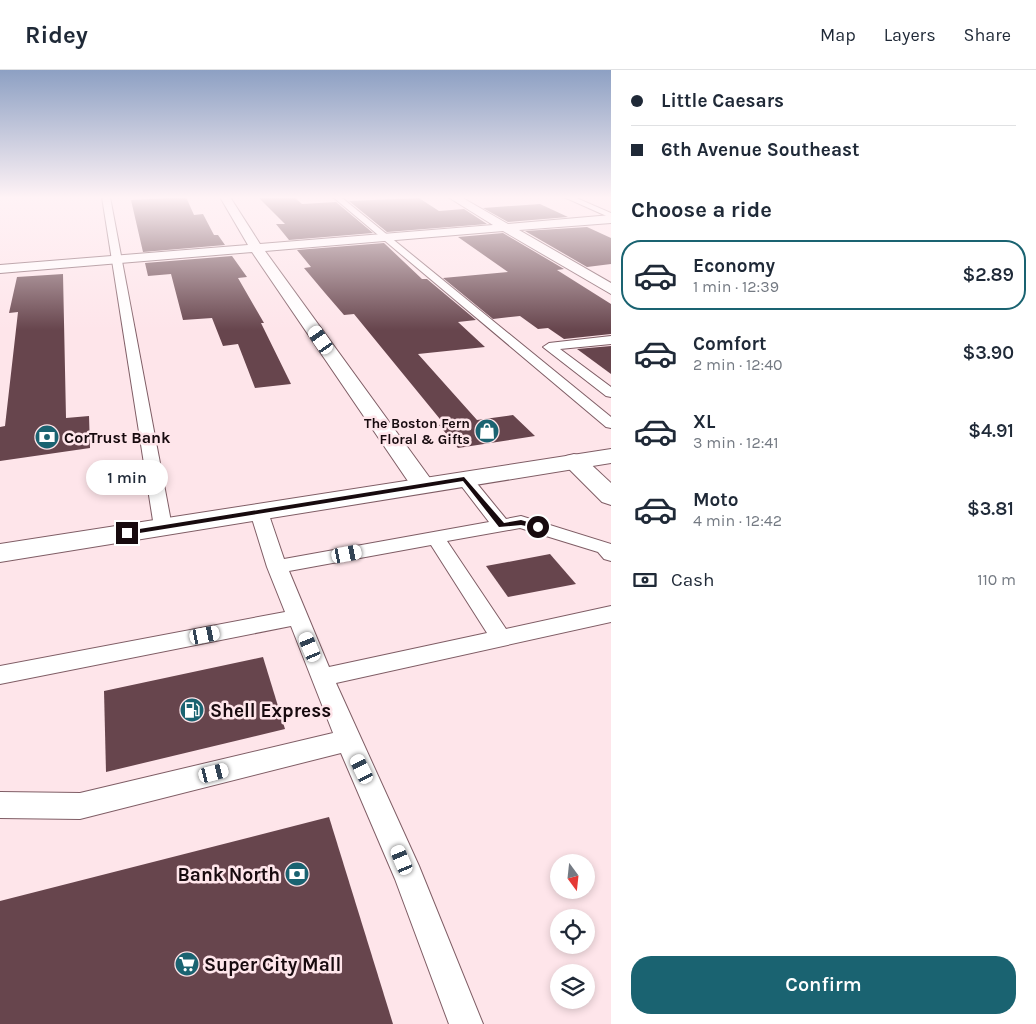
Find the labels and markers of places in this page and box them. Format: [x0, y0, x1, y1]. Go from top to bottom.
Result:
place label: The Boston Fern Floral & Gifts [364, 415, 470, 448]
shop icon: The Boston Fern Floral & Gifts [474, 418, 500, 444]
bank icon: CorTrust Bank [34, 424, 60, 450]
place label: CorTrust Bank [64, 428, 171, 447]
fuel station icon: Shell Express [179, 697, 205, 723]
place label: Shell Express [210, 700, 331, 722]
bank icon: Bank North [284, 861, 310, 887]
place label: Bank North [178, 864, 280, 886]
supermarket icon: Super City Mall [174, 951, 200, 977]
place label: Super City Mall [204, 954, 341, 976]

